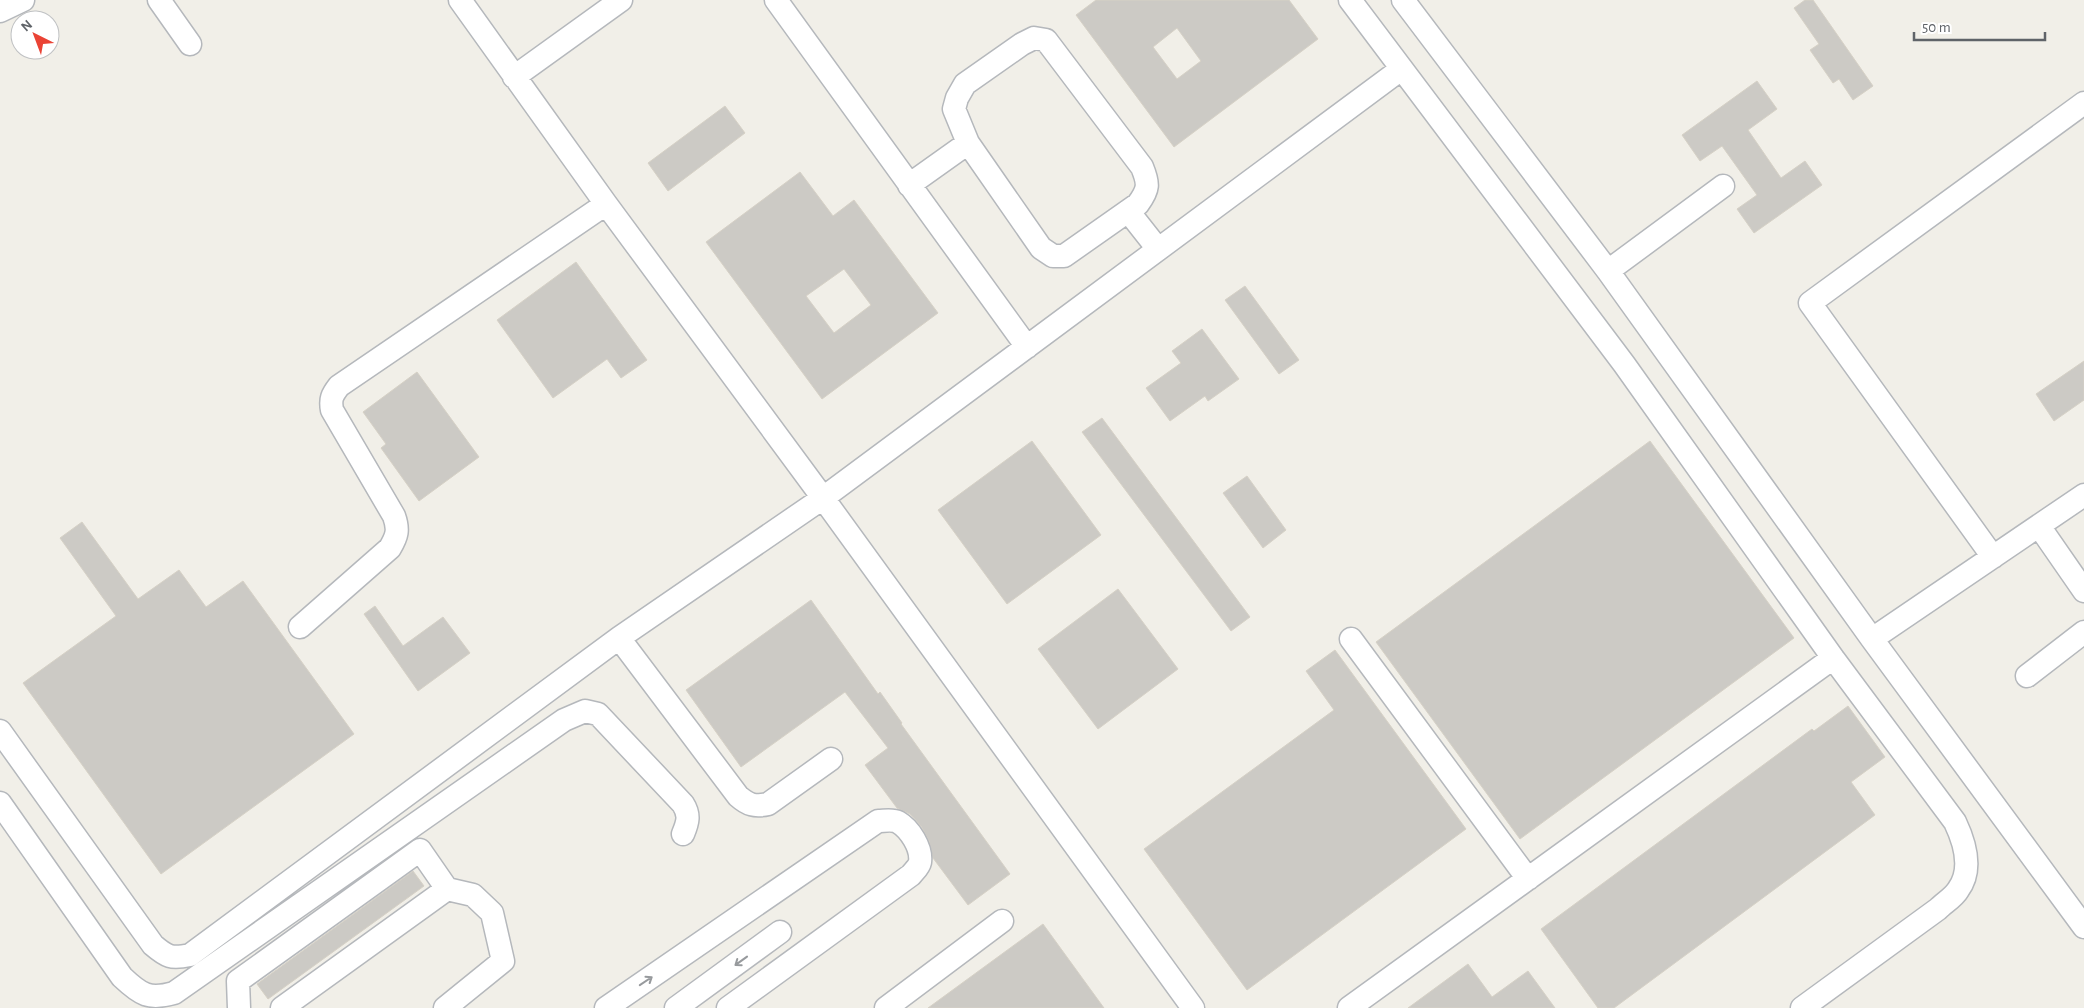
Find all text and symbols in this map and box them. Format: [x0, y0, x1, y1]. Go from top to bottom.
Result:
north arrow [10, 10, 60, 60]
scale bar [1914, 10, 2045, 42]
text: N [19, 18, 35, 35]
text: 50 m [1922, 20, 1951, 35]
one-way arrow [734, 956, 748, 966]
one-way arrow [639, 975, 653, 986]

